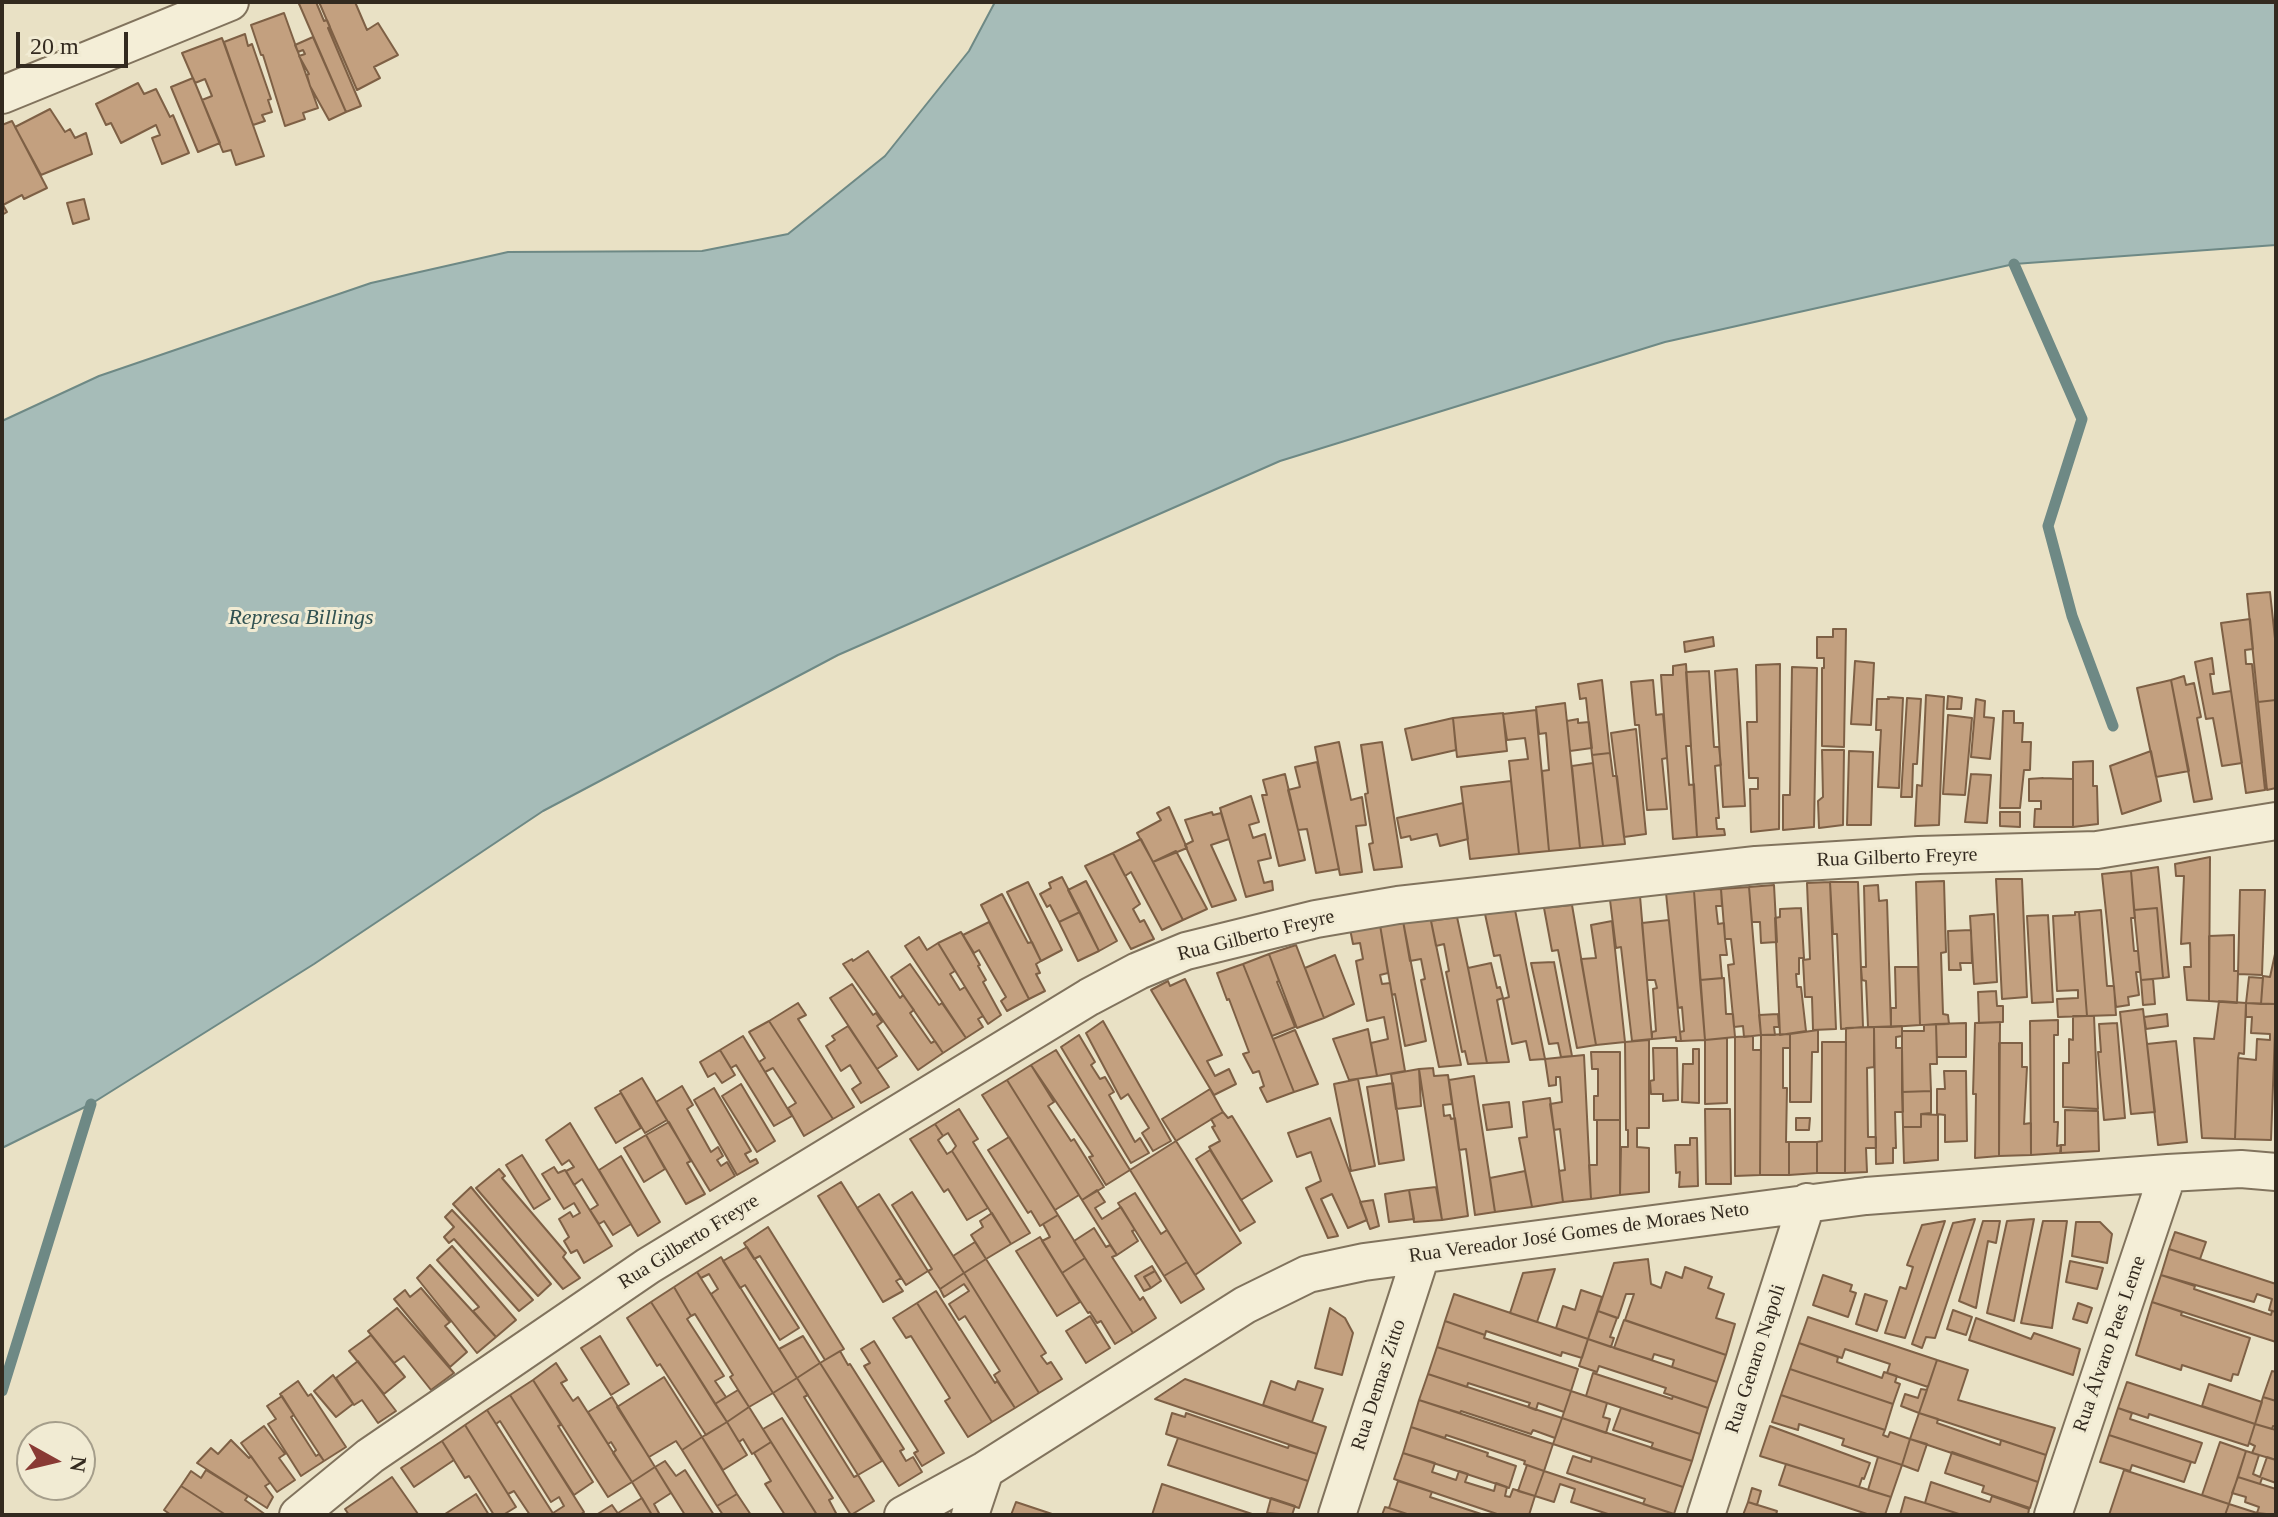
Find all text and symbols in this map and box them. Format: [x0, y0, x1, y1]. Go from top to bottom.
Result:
scale bar [20, 16, 132, 66]
text: 20 m [30, 33, 79, 59]
water label: Represa Billings [228, 605, 374, 631]
street label: Rua Gilberto Freyre [1816, 843, 1978, 873]
street label: Rua Gilberto Freyre [1175, 905, 1337, 967]
street label: Rua Gilberto Freyre [614, 1189, 764, 1295]
street label: Rua Vereador José Gomes de Moraes Neto [1407, 1197, 1751, 1269]
street label: Rua Álvaro Paes Leme [2069, 1253, 2151, 1435]
street label: Rua Genaro Napoli [1721, 1281, 1791, 1437]
street label: Rua Demas Zitto [1346, 1316, 1412, 1454]
north arrow [16, 1421, 96, 1501]
text: N [65, 1455, 92, 1474]

